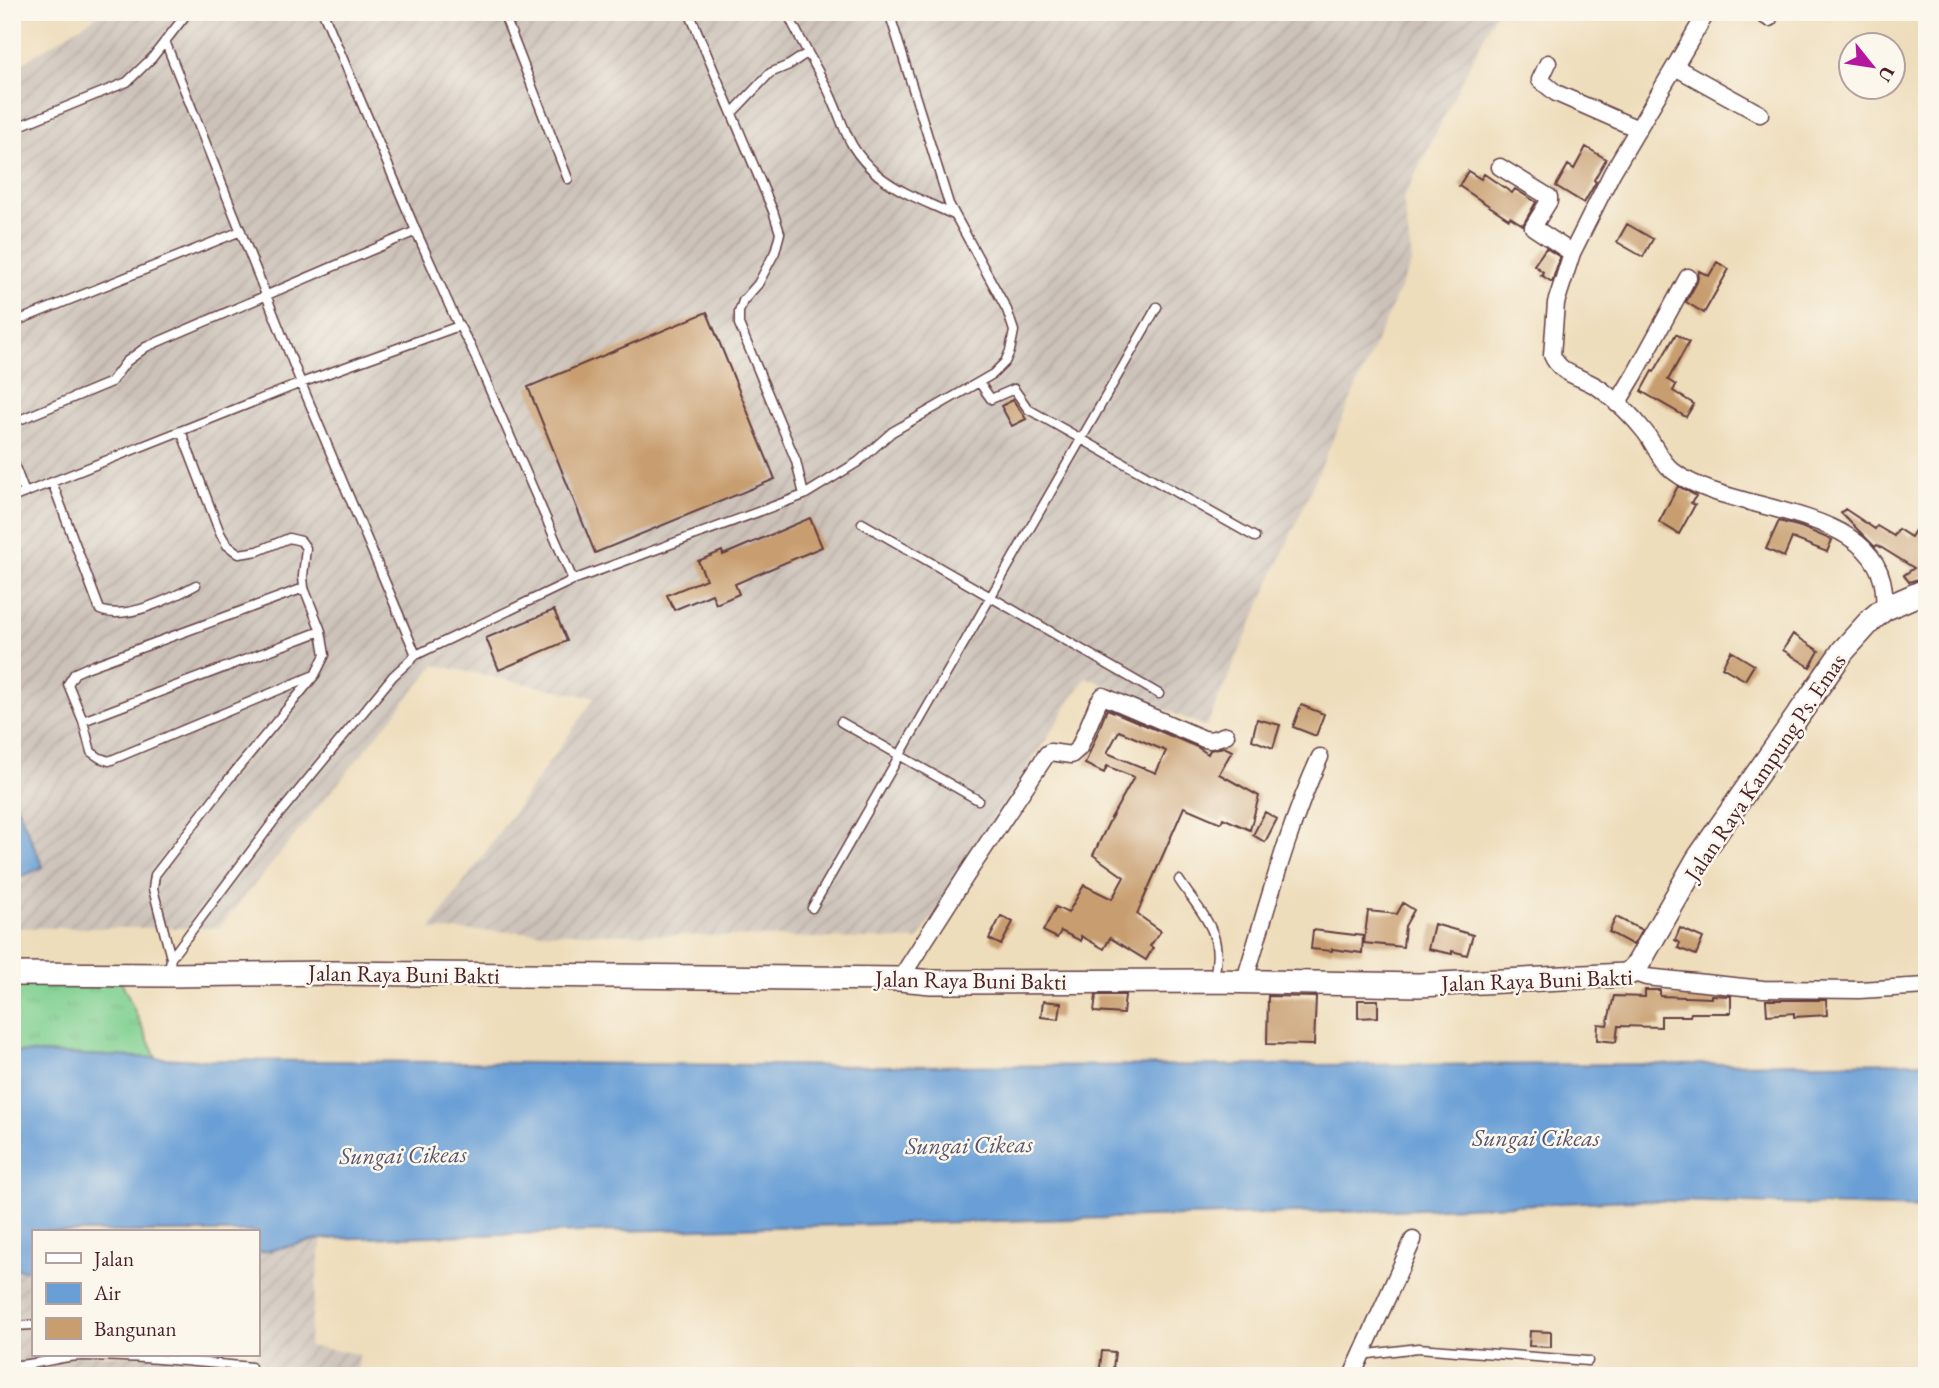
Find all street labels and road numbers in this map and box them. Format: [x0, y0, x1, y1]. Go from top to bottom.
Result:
street label: Jalan Raya Kampung Ps. Emas [1676, 647, 1852, 888]
street label: Jalan Raya Buni Bakti [306, 957, 500, 991]
street label: Jalan Raya Buni Bakti [1439, 962, 1634, 998]
street label: Jalan Raya Buni Bakti [873, 963, 1067, 997]

